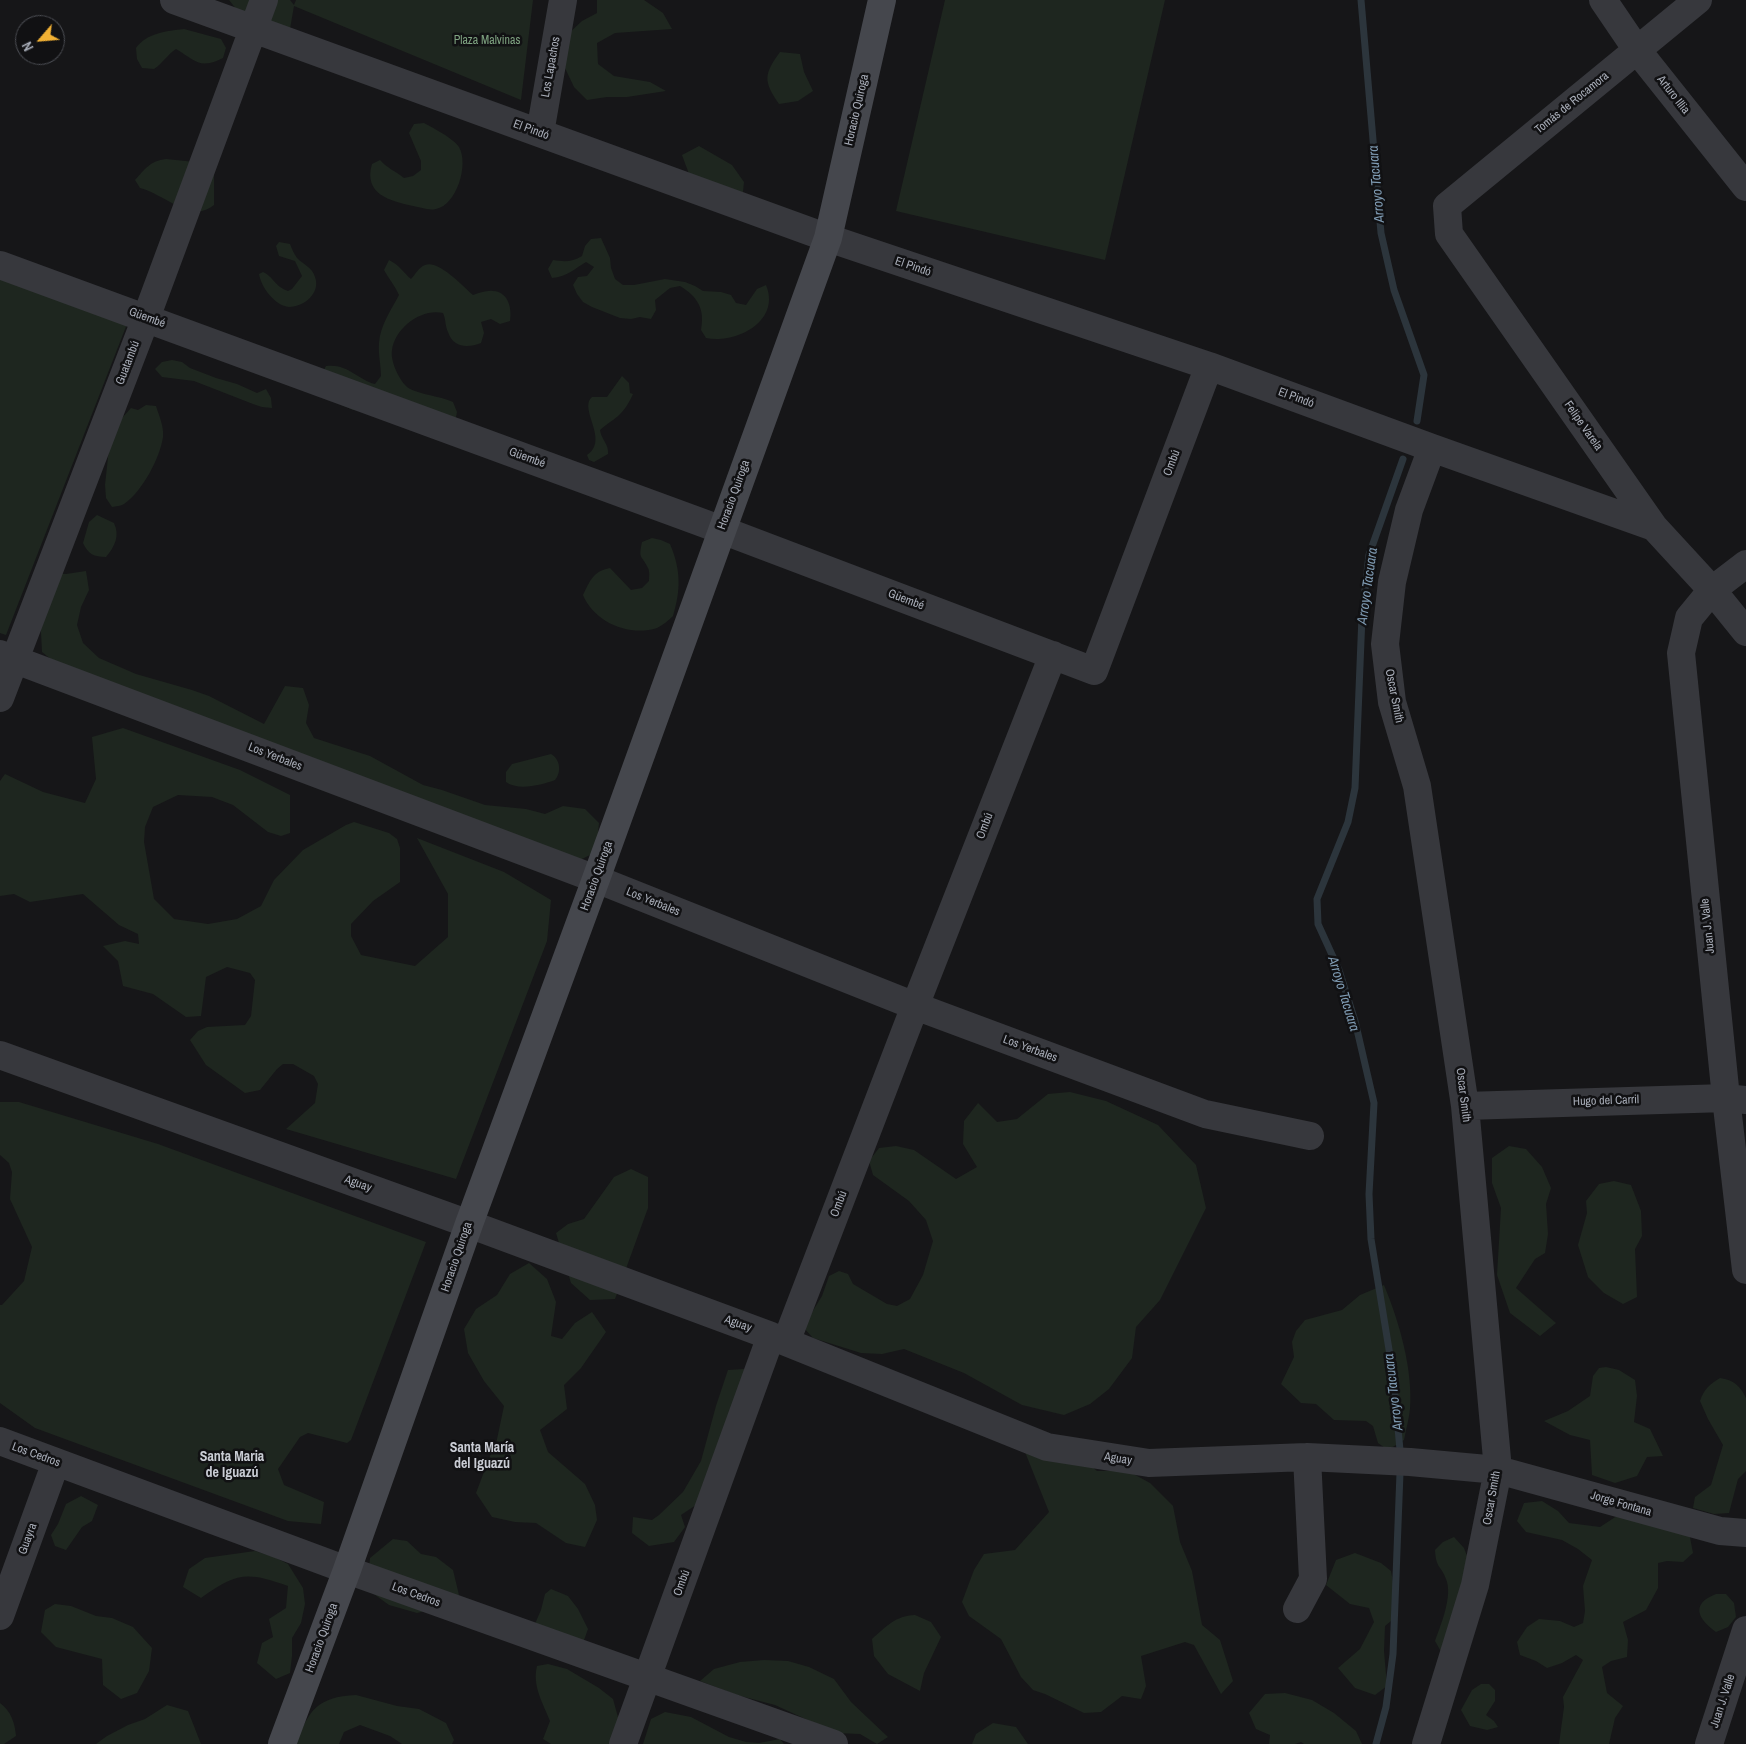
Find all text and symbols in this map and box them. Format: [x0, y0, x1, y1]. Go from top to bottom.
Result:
north arrow [15, 15, 65, 65]
park label: Plaza Malvinas [454, 34, 520, 48]
street label: Los Lapachos [539, 36, 563, 98]
text: N [18, 39, 37, 54]
street label: Tomás de Rocamora [1532, 69, 1612, 137]
street label: Horacio Quiroga [842, 73, 872, 147]
street label: Arturo Illia [1654, 73, 1692, 117]
street label: El Pindó [511, 117, 551, 143]
water label: Arroyo Tacuara [1365, 145, 1389, 223]
street label: El Pindó [893, 254, 933, 280]
street label: Güembé [127, 305, 167, 331]
street label: Guatambú [113, 339, 143, 387]
street label: El Pindó [1276, 385, 1316, 411]
street label: Felipe Varela [1561, 398, 1605, 454]
street label: Güembé [507, 445, 547, 471]
street label: Ombú [1160, 448, 1184, 478]
street label: Horacio Quiroga [715, 458, 753, 532]
water label: Arroyo Tacuara [1354, 546, 1382, 626]
street label: Güembé [886, 587, 926, 613]
street label: Oscar Smith [1382, 668, 1406, 724]
street label: Los Yerbales [246, 740, 304, 774]
street label: Ombú [973, 811, 997, 841]
street label: Horacio Quiroga [578, 839, 616, 913]
street label: Los Yerbales [624, 885, 682, 919]
street label: Juan J. Valle [1698, 898, 1718, 954]
water label: Arroyo Tacuara [1324, 954, 1362, 1034]
street label: Los Yerbales [1001, 1033, 1059, 1065]
street label: Oscar Smith [1453, 1067, 1473, 1123]
street label: Hugo del Carril [1573, 1093, 1639, 1109]
street label: Aguay [342, 1172, 374, 1196]
street label: Ombú [827, 1189, 851, 1219]
street label: Horacio Quiroga [438, 1220, 476, 1294]
street label: Aguay [722, 1312, 754, 1336]
water label: Arroyo Tacuara [1381, 1352, 1407, 1432]
street label: Los Cedros [10, 1440, 62, 1470]
district label: Santa María del Iguazú [450, 1440, 514, 1472]
district label: Santa Maria de Iguazú [200, 1449, 264, 1481]
street label: Aguay [1103, 1450, 1133, 1468]
street label: Oscar Smith [1480, 1470, 1504, 1526]
street label: Jorge Fontana [1589, 1488, 1653, 1520]
street label: Guayra [16, 1521, 40, 1557]
street label: Ombú [671, 1568, 693, 1598]
street label: Los Cedros [390, 1580, 442, 1610]
street label: Horacio Quiroga [303, 1601, 341, 1675]
street label: Juan J. Valle [1708, 1672, 1738, 1730]

